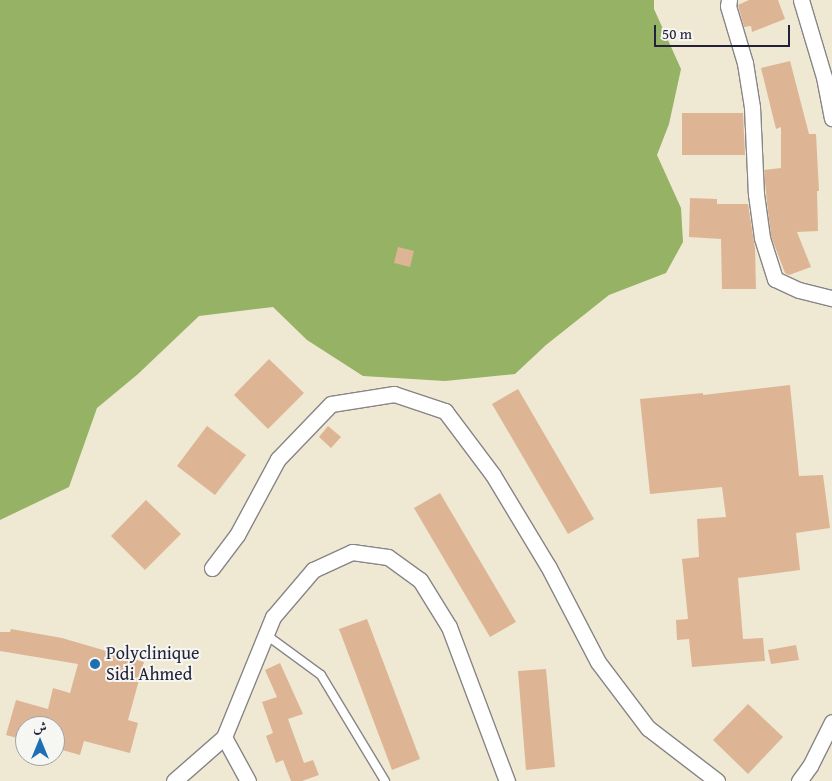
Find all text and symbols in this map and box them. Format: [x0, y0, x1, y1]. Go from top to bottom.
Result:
scale bar [657, 15, 793, 47]
text: 50 m [662, 23, 692, 44]
place label: Polyclinique Sidi Ahmed [106, 643, 200, 686]
marker: Polyclinique Sidi Ahmed [88, 657, 102, 671]
north arrow [15, 716, 65, 766]
text: ش [33, 717, 47, 737]

